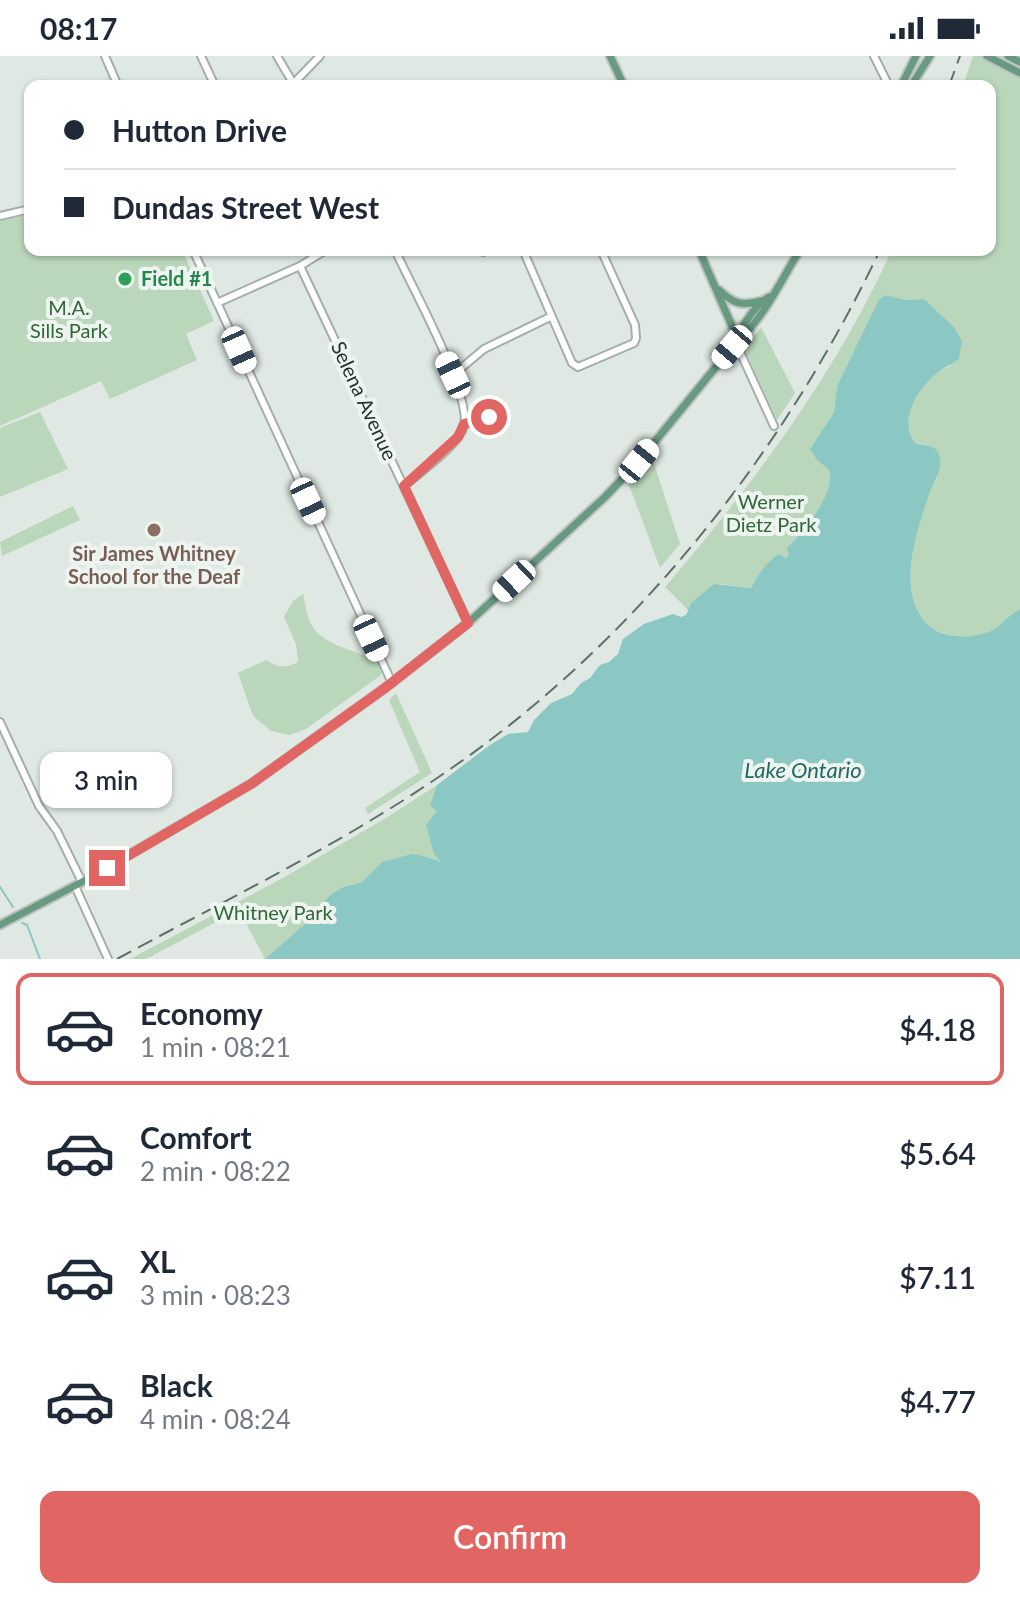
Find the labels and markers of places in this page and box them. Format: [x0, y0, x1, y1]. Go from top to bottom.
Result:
place label: Field #1 [141, 266, 212, 290]
marker: Field #1 [116, 270, 134, 288]
marker: Sir James Whitney School for the Deaf [145, 521, 163, 539]
place label: Sir James Whitney School for the Deaf [68, 541, 241, 588]

